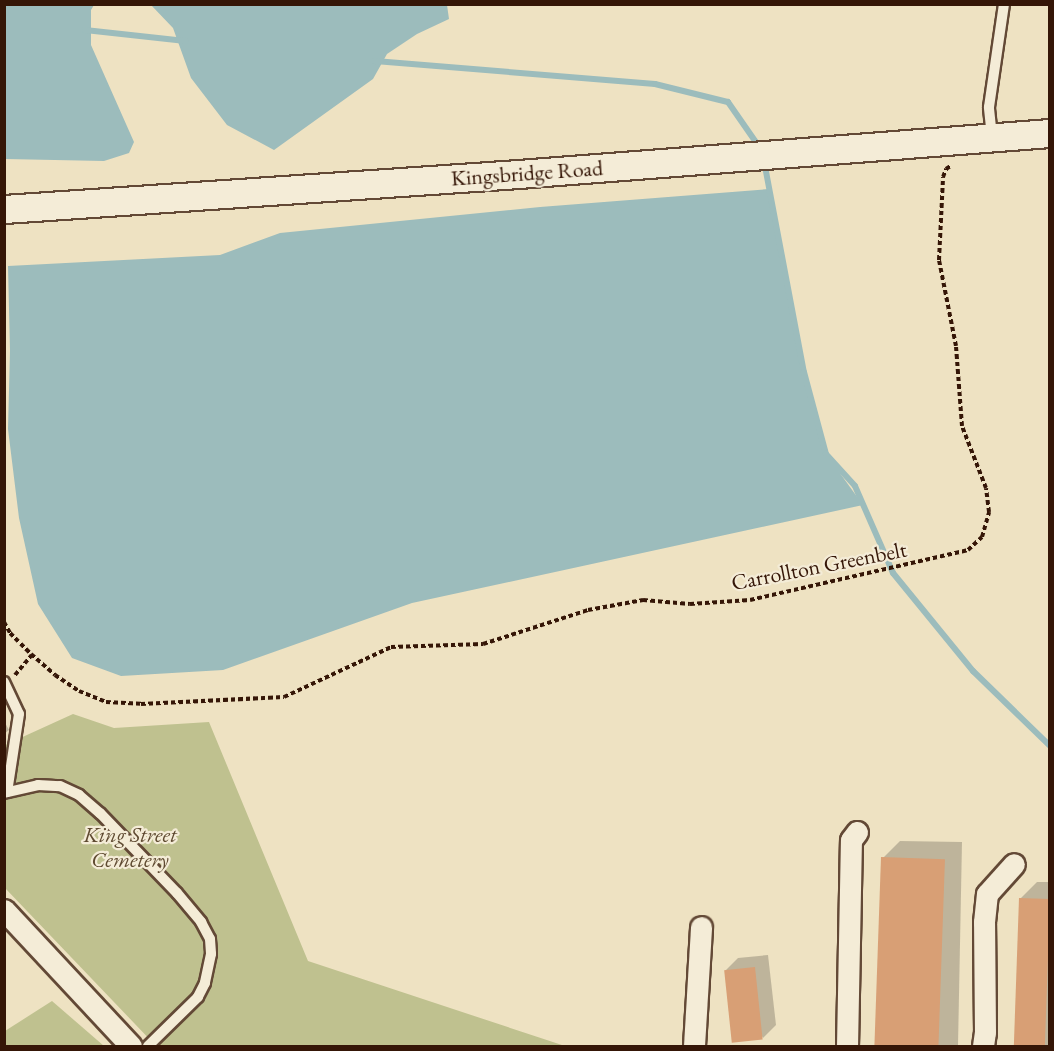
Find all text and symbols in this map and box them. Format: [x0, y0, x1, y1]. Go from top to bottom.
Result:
street label: Kingsbridge Road [450, 155, 604, 191]
street label: Carrollton Greenbelt [729, 536, 909, 596]
park label: King Street Cemetery [83, 821, 177, 872]

